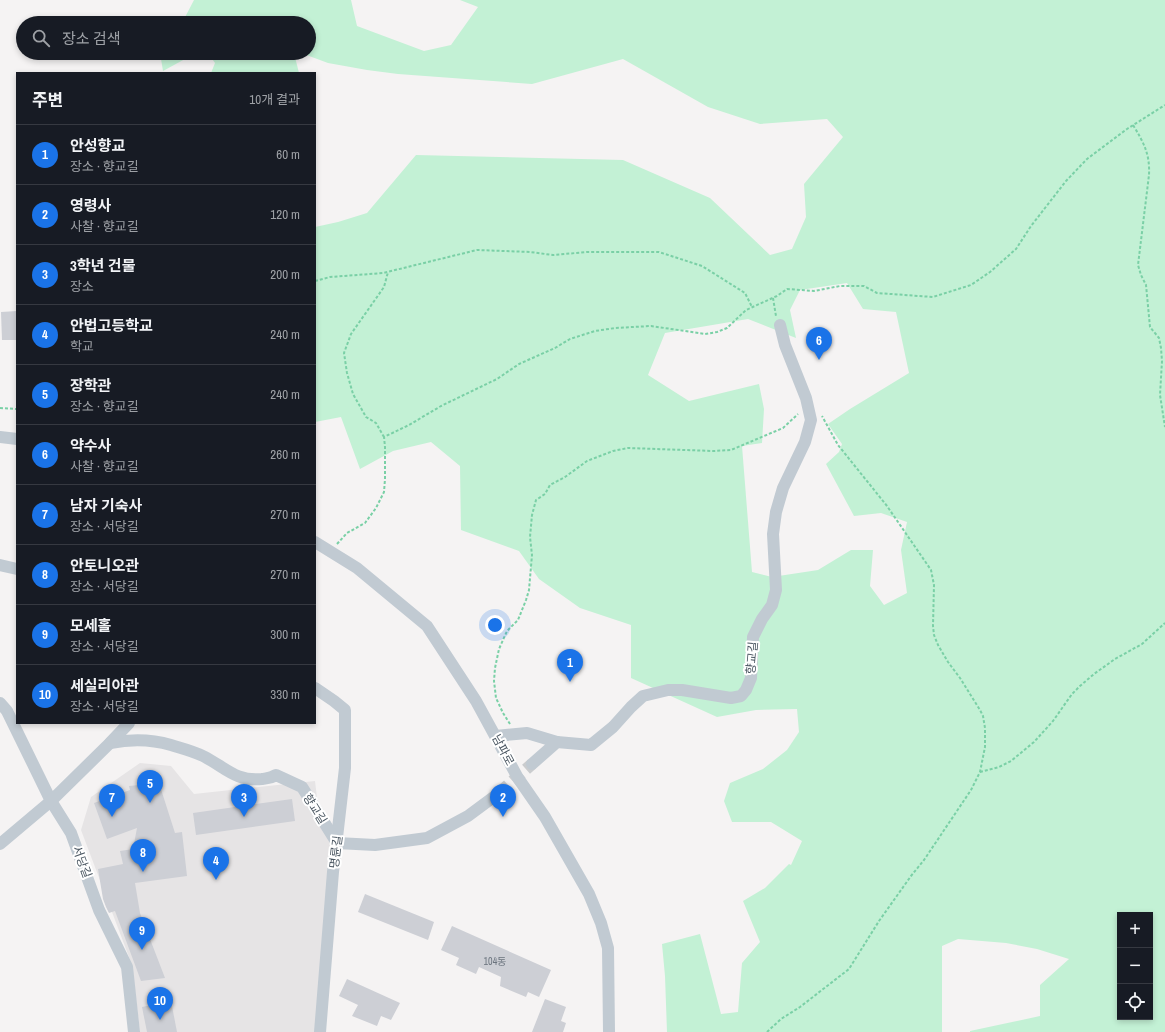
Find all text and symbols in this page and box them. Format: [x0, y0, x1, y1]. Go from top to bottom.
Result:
search box [16, 16, 316, 60]
icon: search [30, 27, 52, 49]
text: 장소 검색 [62, 28, 121, 49]
text: 주변 [32, 88, 63, 111]
text: 10개 결과 [249, 91, 300, 108]
text: 안성향교 [70, 135, 125, 156]
text: 1 [42, 146, 48, 163]
text: 60 m [276, 146, 300, 163]
text: 장소 · 향교길 [70, 158, 139, 175]
text: 영령사 [70, 195, 111, 216]
text: 2 [42, 206, 48, 223]
text: 120 m [270, 206, 300, 223]
text: 사찰 · 향교길 [70, 218, 139, 235]
text: 3학년 건물 [70, 255, 135, 276]
text: 3 [42, 266, 48, 283]
text: 200 m [270, 266, 300, 283]
text: 장소 [70, 278, 94, 295]
text: 안법고등학교 [70, 315, 153, 336]
text: 4 [42, 326, 48, 343]
text: 240 m [270, 326, 300, 343]
pin: 6 [806, 327, 832, 360]
text: 학교 [70, 338, 94, 355]
text: 장학관 [70, 375, 111, 396]
text: 5 [42, 386, 48, 403]
text: 240 m [270, 386, 300, 403]
text: 장소 · 향교길 [70, 398, 139, 415]
text: 약수사 [70, 435, 111, 456]
text: 6 [42, 446, 48, 463]
text: 260 m [270, 446, 300, 463]
text: 사찰 · 향교길 [70, 458, 139, 475]
text: 남자 기숙사 [70, 495, 142, 516]
text: 7 [42, 506, 48, 523]
text: 270 m [270, 506, 300, 523]
text: 장소 · 서당길 [70, 518, 139, 535]
text: 안토니오관 [70, 555, 139, 576]
text: 8 [42, 566, 48, 583]
text: 270 m [270, 566, 300, 583]
text: 장소 · 서당길 [70, 578, 139, 595]
text: 모세홀 [70, 615, 111, 636]
your location [485, 615, 505, 635]
text: 9 [42, 626, 48, 643]
text: 300 m [270, 626, 300, 643]
text: 장소 · 서당길 [70, 638, 139, 655]
street label: 향교길 [743, 641, 761, 675]
pin: 1 [557, 649, 583, 682]
text: 세실리아관 [70, 675, 139, 696]
text: 10 [39, 686, 51, 703]
text: 330 m [270, 686, 300, 703]
text: 장소 · 서당길 [70, 698, 139, 715]
street label: 남파로 [488, 732, 518, 768]
pin: 5 [137, 770, 163, 803]
pin: 7 [99, 784, 125, 817]
pin: 3 [231, 784, 257, 817]
pin: 2 [490, 784, 516, 817]
street label: 향교길 [299, 791, 331, 827]
street label: 명륜길 [326, 835, 346, 869]
pin: 8 [130, 839, 156, 872]
street label: 서당길 [69, 844, 95, 880]
pin: 4 [203, 847, 229, 880]
map controls [1117, 912, 1153, 1020]
button: + [1117, 912, 1153, 948]
pin: 9 [129, 917, 155, 950]
button: − [1117, 948, 1153, 984]
house number: 104동 [484, 955, 506, 968]
button: locate [1117, 984, 1153, 1020]
pin: 10 [147, 987, 173, 1020]

